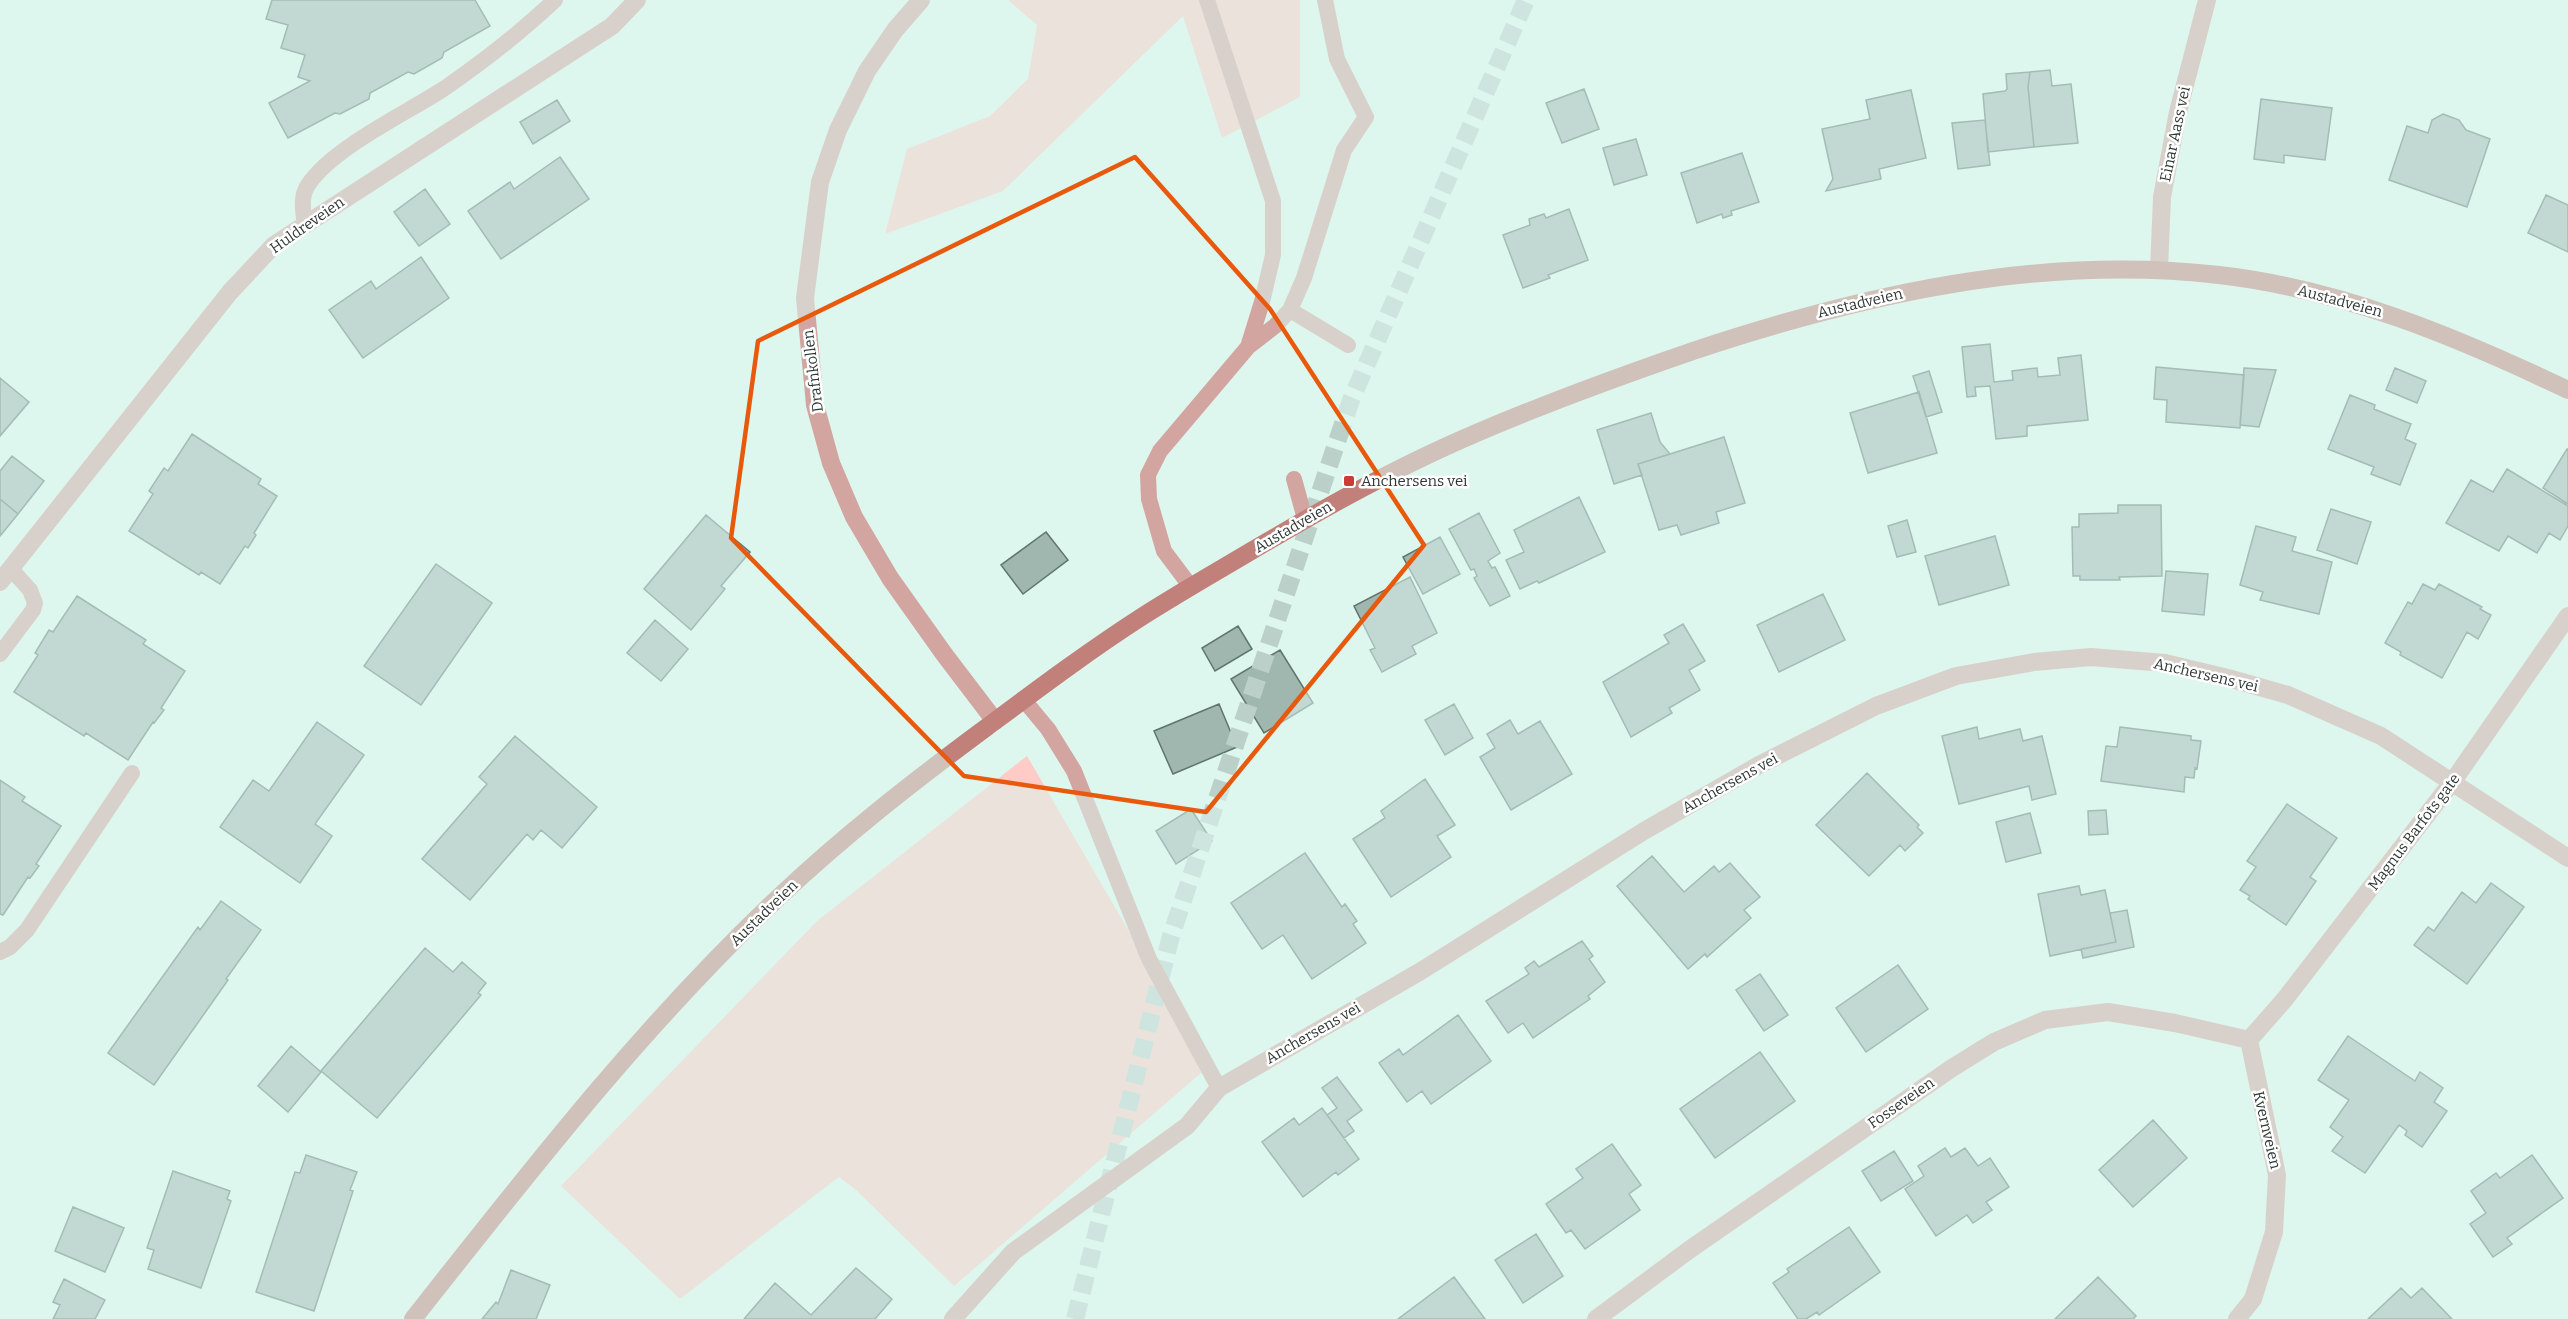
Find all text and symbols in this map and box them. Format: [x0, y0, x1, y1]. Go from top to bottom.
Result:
street label: Einar Aass vei [2156, 84, 2194, 183]
street label: Huldreveien [266, 192, 348, 257]
street label: Austadveien [2296, 281, 2385, 321]
street label: Austadveien [1816, 284, 1905, 322]
street label: Drafnkollen [799, 328, 827, 413]
place label: Anchersens vei [1361, 472, 1468, 490]
marker: Anchersens vei [1342, 474, 1356, 488]
street label: Austadveien [1251, 497, 1335, 556]
street label: Anchersens vei [2152, 654, 2260, 696]
street label: Anchersens vei [1679, 749, 1781, 817]
street label: Magnus Barfots gate [2364, 770, 2464, 894]
street label: Austadveien [727, 876, 802, 950]
street label: Anchersens vei [1262, 998, 1364, 1067]
street label: Fosseveien [1864, 1073, 1938, 1132]
street label: Kvernveien [2249, 1089, 2285, 1171]

